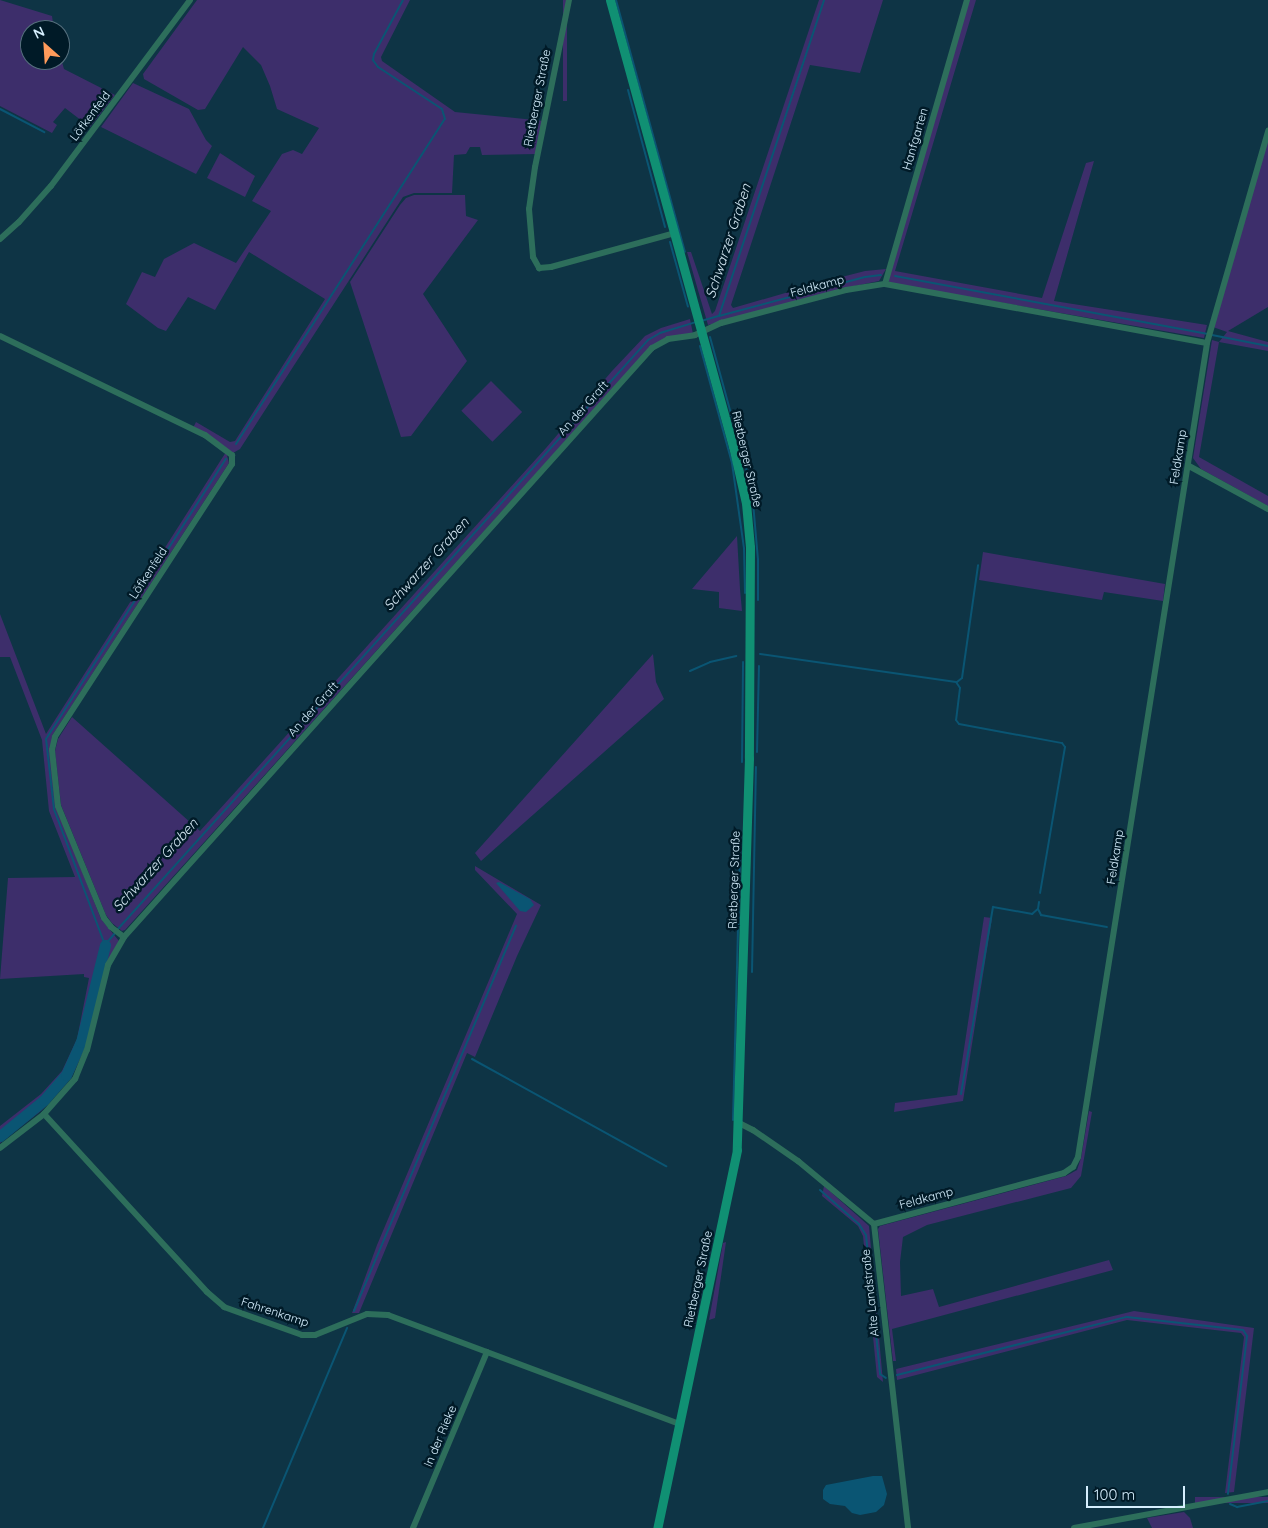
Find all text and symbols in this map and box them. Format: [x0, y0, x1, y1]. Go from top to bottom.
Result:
north arrow [20, 20, 70, 70]
text: N [30, 22, 47, 43]
street label: Rietberger Straße [521, 48, 553, 148]
street label: Löfkenfeld [67, 88, 113, 144]
street label: Hanfgarten [899, 106, 931, 172]
water label: Schwarzer Graben [702, 182, 754, 300]
street label: Feldkamp [788, 272, 846, 300]
street label: An der Graft [555, 378, 611, 438]
street label: Rietberger Straße [729, 409, 765, 509]
street label: Feldkamp [1167, 429, 1189, 485]
water label: Schwarzer Graben [380, 514, 472, 614]
street label: Löfkenfeld [126, 545, 170, 601]
street label: An der Graft [285, 679, 341, 739]
water label: Schwarzer Graben [109, 815, 201, 915]
street label: Feldkamp [1104, 829, 1126, 885]
street label: Rietberger Straße [725, 831, 743, 929]
street label: Feldkamp [897, 1184, 955, 1212]
street label: Rietberger Straße [681, 1229, 715, 1329]
street label: Alte Landstraße [858, 1249, 882, 1337]
street label: Fahrenkamp [239, 1294, 311, 1330]
street label: In der Rieke [421, 1403, 459, 1469]
scale bar [1088, 1476, 1187, 1508]
text: 100 m [1094, 1485, 1135, 1504]

